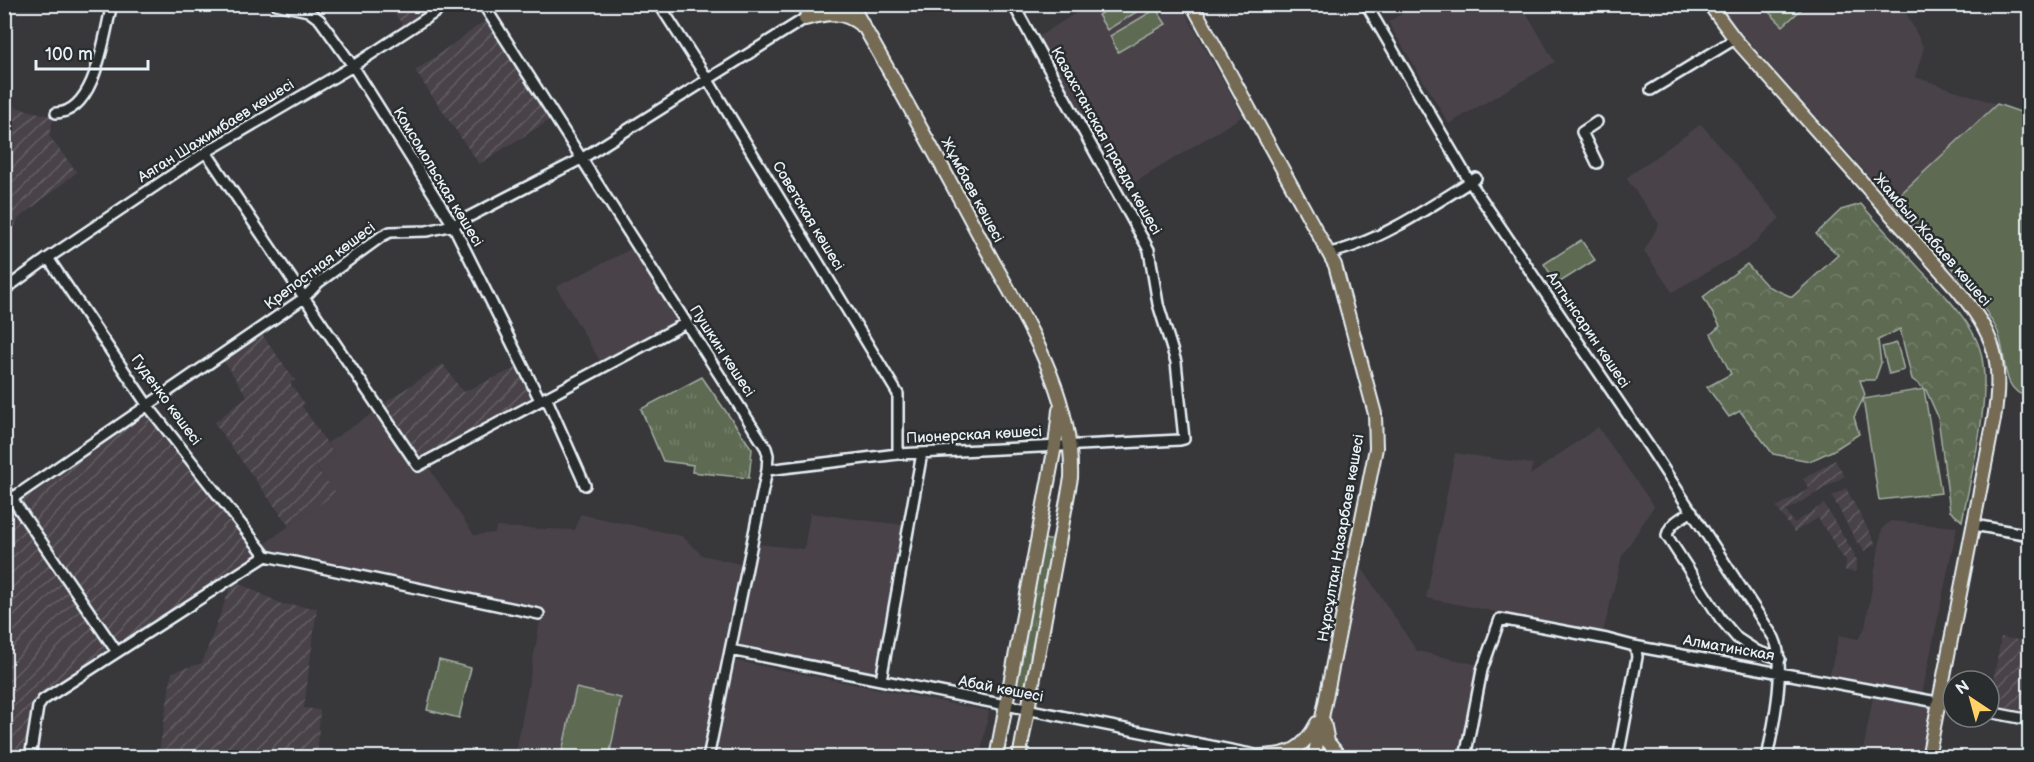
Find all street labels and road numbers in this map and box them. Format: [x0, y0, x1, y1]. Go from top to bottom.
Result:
street label: Казахстанская правда көшесі [1046, 44, 1166, 238]
street label: Аяган Шажимбаев көшесі [133, 75, 298, 187]
street label: Комсомольская көшесі [389, 104, 487, 250]
street label: Жұмбаев көшесі [936, 134, 1008, 246]
street label: Советская көшесі [768, 158, 848, 274]
street label: Жамбыл Жабаев көшесі [1869, 170, 1995, 310]
street label: Крепостная көшесі [261, 218, 379, 314]
street label: Алтынсарин көшесі [1541, 267, 1634, 392]
street label: Пушкин көшесі [685, 302, 759, 400]
street label: Гуденко көшесі [127, 351, 205, 449]
street label: Пионерская көшесі [906, 422, 1042, 448]
street label: Нұрсұлтан Назарбаев көшесі [1313, 433, 1369, 643]
street label: Алматинская [1681, 630, 1776, 665]
street label: Абай көшесі [956, 671, 1045, 707]

